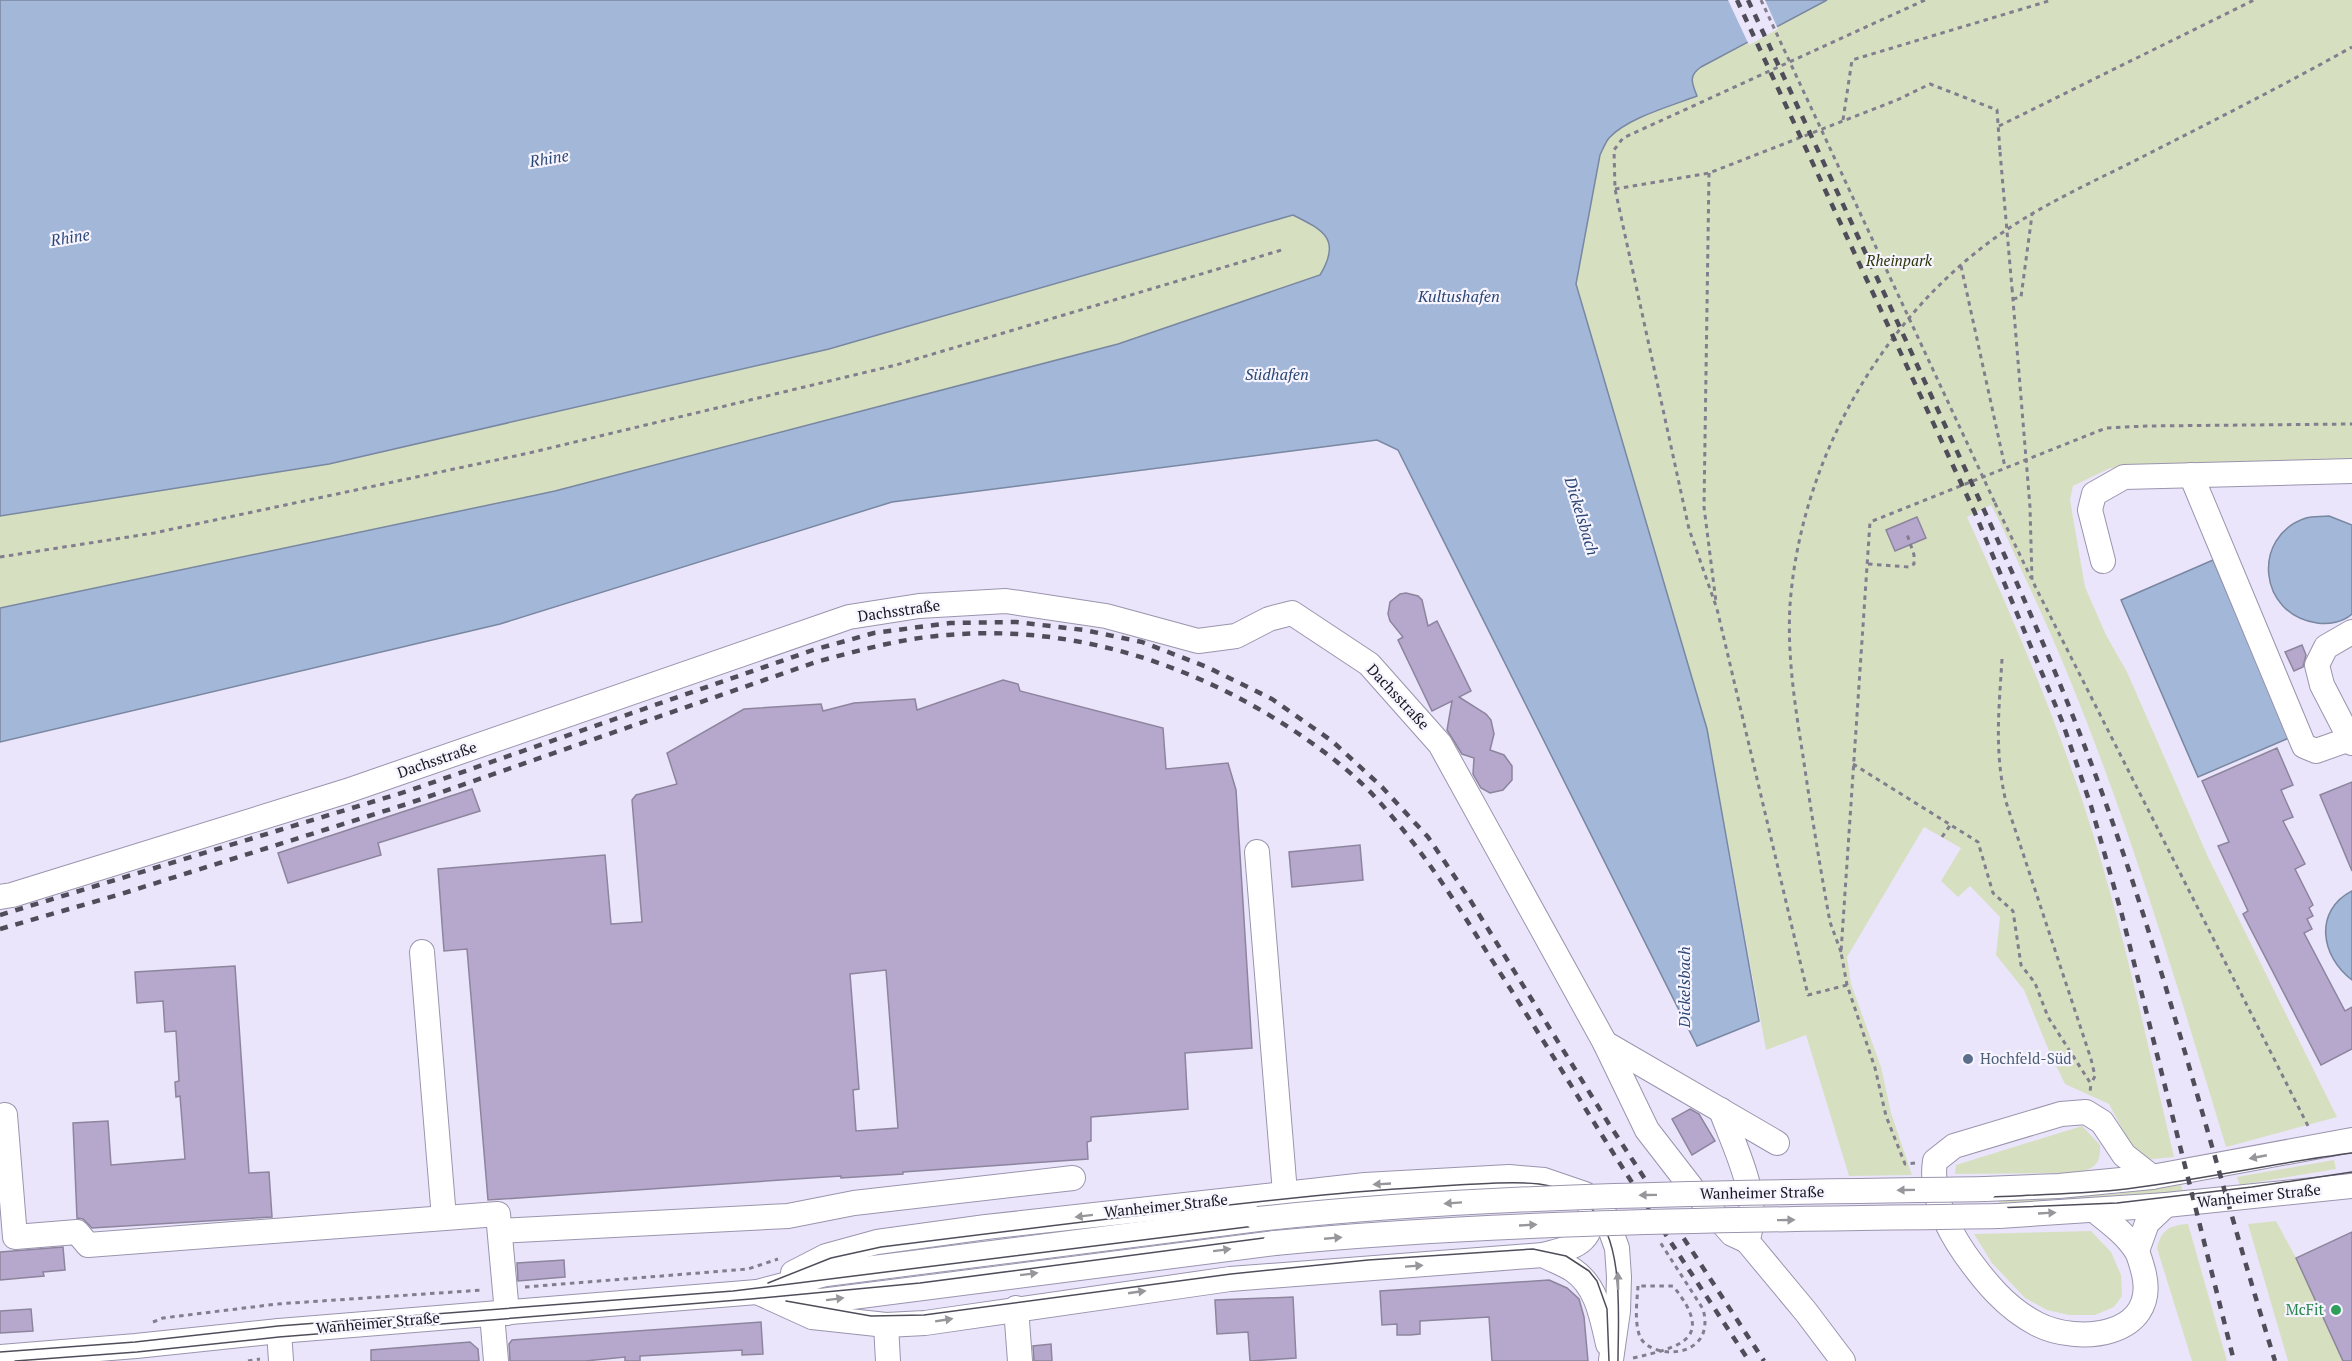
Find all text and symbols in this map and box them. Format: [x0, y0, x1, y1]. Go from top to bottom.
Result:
water label: Rhine [527, 144, 570, 172]
water label: Rhine [48, 223, 91, 251]
park label: Rheinpark [1865, 250, 1933, 270]
water label: Kultushafen [1417, 285, 1500, 307]
water label: Südhafen [1245, 363, 1309, 385]
water label: Dickelsbach [1559, 473, 1604, 558]
street label: Dachsstraße [856, 594, 941, 626]
street label: Dachsstraße [1363, 659, 1434, 733]
street label: Dachsstraße [394, 736, 479, 782]
water label: Dickelsbach [1673, 946, 1695, 1029]
place label: Hochfeld-Süd [1980, 1048, 2072, 1068]
marker: Hochfeld-Süd [1961, 1052, 1975, 1066]
one-way arrow [2248, 1153, 2267, 1162]
one-way arrow [1373, 1179, 1392, 1188]
street label: Wanheimer Straße [2196, 1179, 2322, 1211]
street label: Wanheimer Straße [1700, 1181, 1824, 1203]
one-way arrow [1896, 1186, 1915, 1195]
street label: Wanheimer Straße [1103, 1189, 1229, 1221]
one-way arrow [1638, 1190, 1657, 1200]
one-way arrow [1443, 1198, 1462, 1208]
one-way arrow [2037, 1208, 2056, 1217]
one-way arrow [1075, 1211, 1094, 1220]
one-way arrow [1776, 1215, 1795, 1225]
one-way arrow [1518, 1221, 1537, 1230]
one-way arrow [1324, 1233, 1343, 1243]
one-way arrow [1213, 1245, 1232, 1254]
one-way arrow [1404, 1261, 1423, 1270]
one-way arrow [1019, 1270, 1038, 1279]
one-way arrow [1614, 1272, 1623, 1291]
one-way arrow [1128, 1287, 1147, 1296]
one-way arrow [826, 1294, 845, 1304]
place label: McFit [2286, 1299, 2324, 1319]
marker: McFit [2329, 1303, 2343, 1317]
street label: Wanheimer Straße [315, 1307, 441, 1337]
one-way arrow [935, 1315, 954, 1324]

